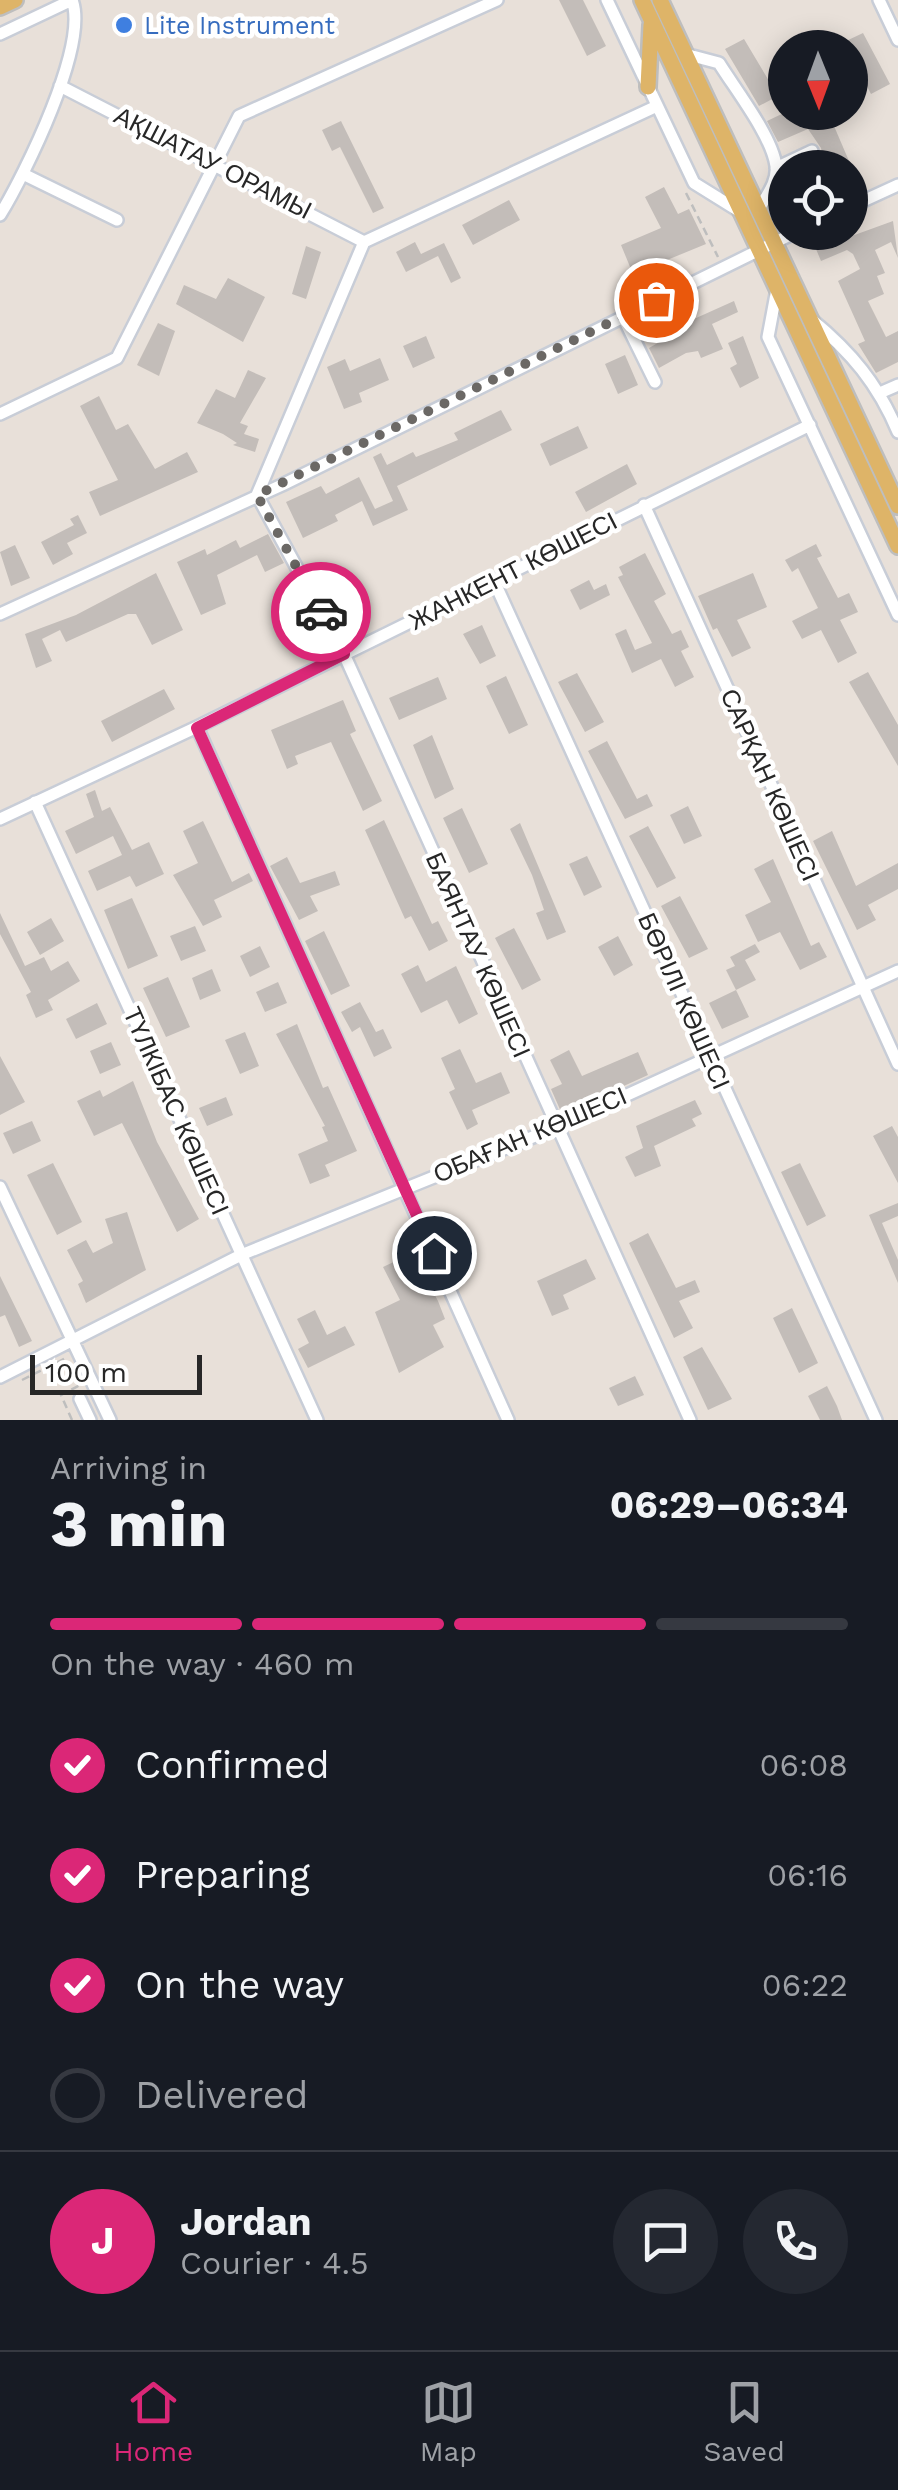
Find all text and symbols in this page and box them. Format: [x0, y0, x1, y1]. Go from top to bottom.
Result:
place label: Lite Instrument [144, 11, 336, 40]
marker: Lite Instrument [113, 14, 135, 36]
north arrow [768, 30, 868, 130]
map controls [768, 30, 868, 250]
street label: АҚШАТАУ ОРАМЫ [110, 101, 316, 225]
button: locate [768, 150, 868, 250]
pin [614, 258, 699, 343]
icon: bag [629, 273, 684, 328]
street label: ЖАНКЕНТ КӨШЕСІ [404, 506, 622, 636]
courier [271, 562, 371, 662]
icon: car [294, 585, 349, 640]
street label: САРҚАН КӨШЕСІ [715, 684, 825, 886]
street label: БАЯНТАУ КӨШЕСІ [420, 848, 536, 1062]
street label: БӨРІЛІ КӨШЕСІ [632, 908, 736, 1094]
street label: ТҮЛКІБАС КӨШЕСІ [117, 1003, 235, 1219]
street label: ОБАҒАН КӨШЕСІ [429, 1081, 631, 1189]
pin [392, 1211, 477, 1296]
icon: home [407, 1226, 462, 1281]
scale bar [30, 1350, 202, 1394]
text: 100 m [45, 1356, 127, 1389]
text: Arriving in [50, 1449, 207, 1487]
text: 06:29–06:34 [610, 1483, 848, 1527]
text: 3 min [50, 1486, 228, 1562]
text: On the way · 460 m [50, 1645, 354, 1683]
icon: check [50, 1738, 105, 1793]
text: Confirmed [135, 1743, 330, 1787]
text: 06:08 [760, 1746, 848, 1784]
icon: check [50, 1848, 105, 1903]
text: Preparing [135, 1853, 310, 1897]
text: 06:16 [767, 1856, 848, 1894]
icon: check [50, 1958, 105, 2013]
text: On the way [135, 1963, 344, 2007]
text: 06:22 [762, 1966, 848, 2004]
text: Delivered [135, 2073, 308, 2117]
button: chat [613, 2189, 718, 2294]
button: phone [743, 2189, 848, 2294]
text: Jordan [180, 2200, 312, 2244]
text: J [91, 2219, 114, 2263]
text: Courier · 4.5 [180, 2244, 369, 2282]
tab: Home [113, 2375, 193, 2468]
tab: Map [420, 2375, 477, 2468]
tab: Saved [703, 2375, 785, 2468]

